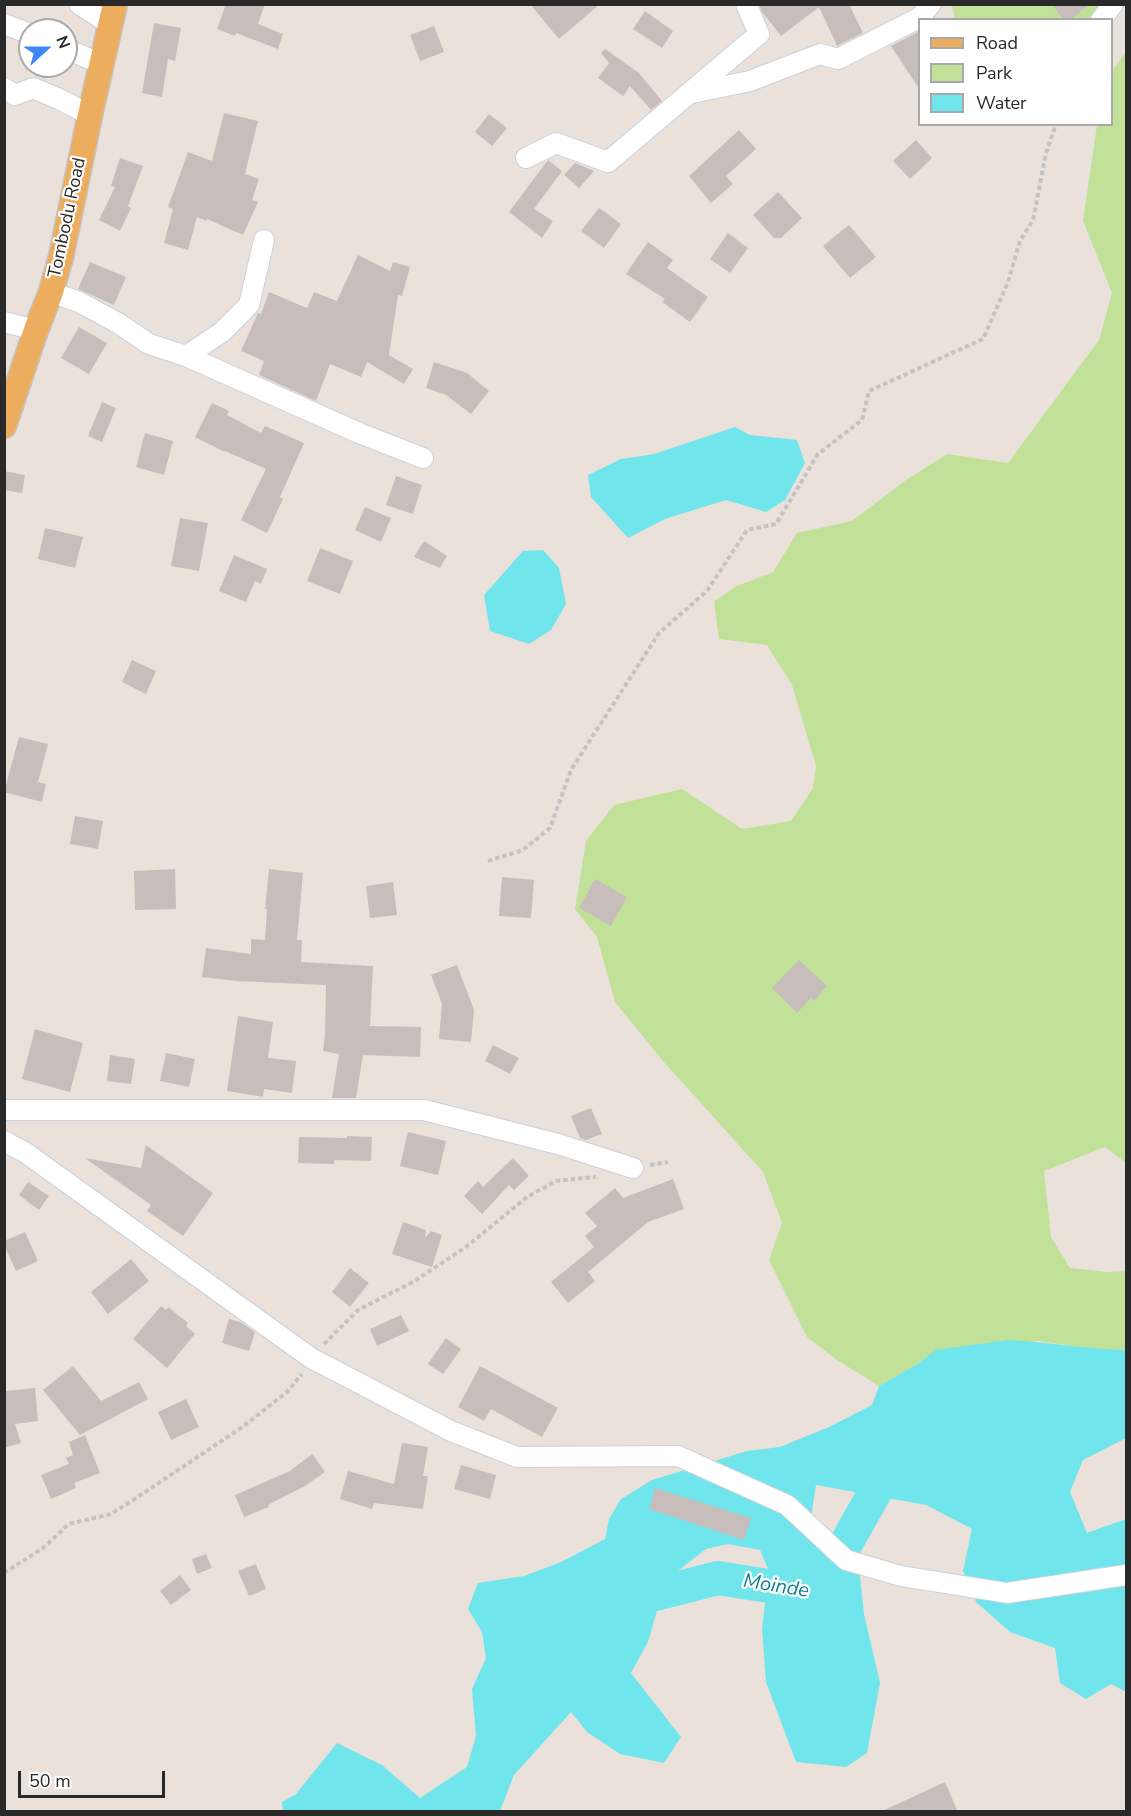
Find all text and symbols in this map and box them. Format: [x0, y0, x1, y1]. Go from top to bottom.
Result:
north arrow [18, 18, 78, 78]
legend [918, 18, 1113, 126]
text: Road [976, 31, 1018, 55]
text: N [51, 33, 75, 52]
text: Park [976, 61, 1012, 85]
text: Water [976, 91, 1027, 115]
street label: Tombodu Road [45, 156, 91, 280]
water label: Moinde [741, 1570, 811, 1604]
scale bar [21, 1759, 168, 1797]
text: 50 m [29, 1769, 71, 1793]

